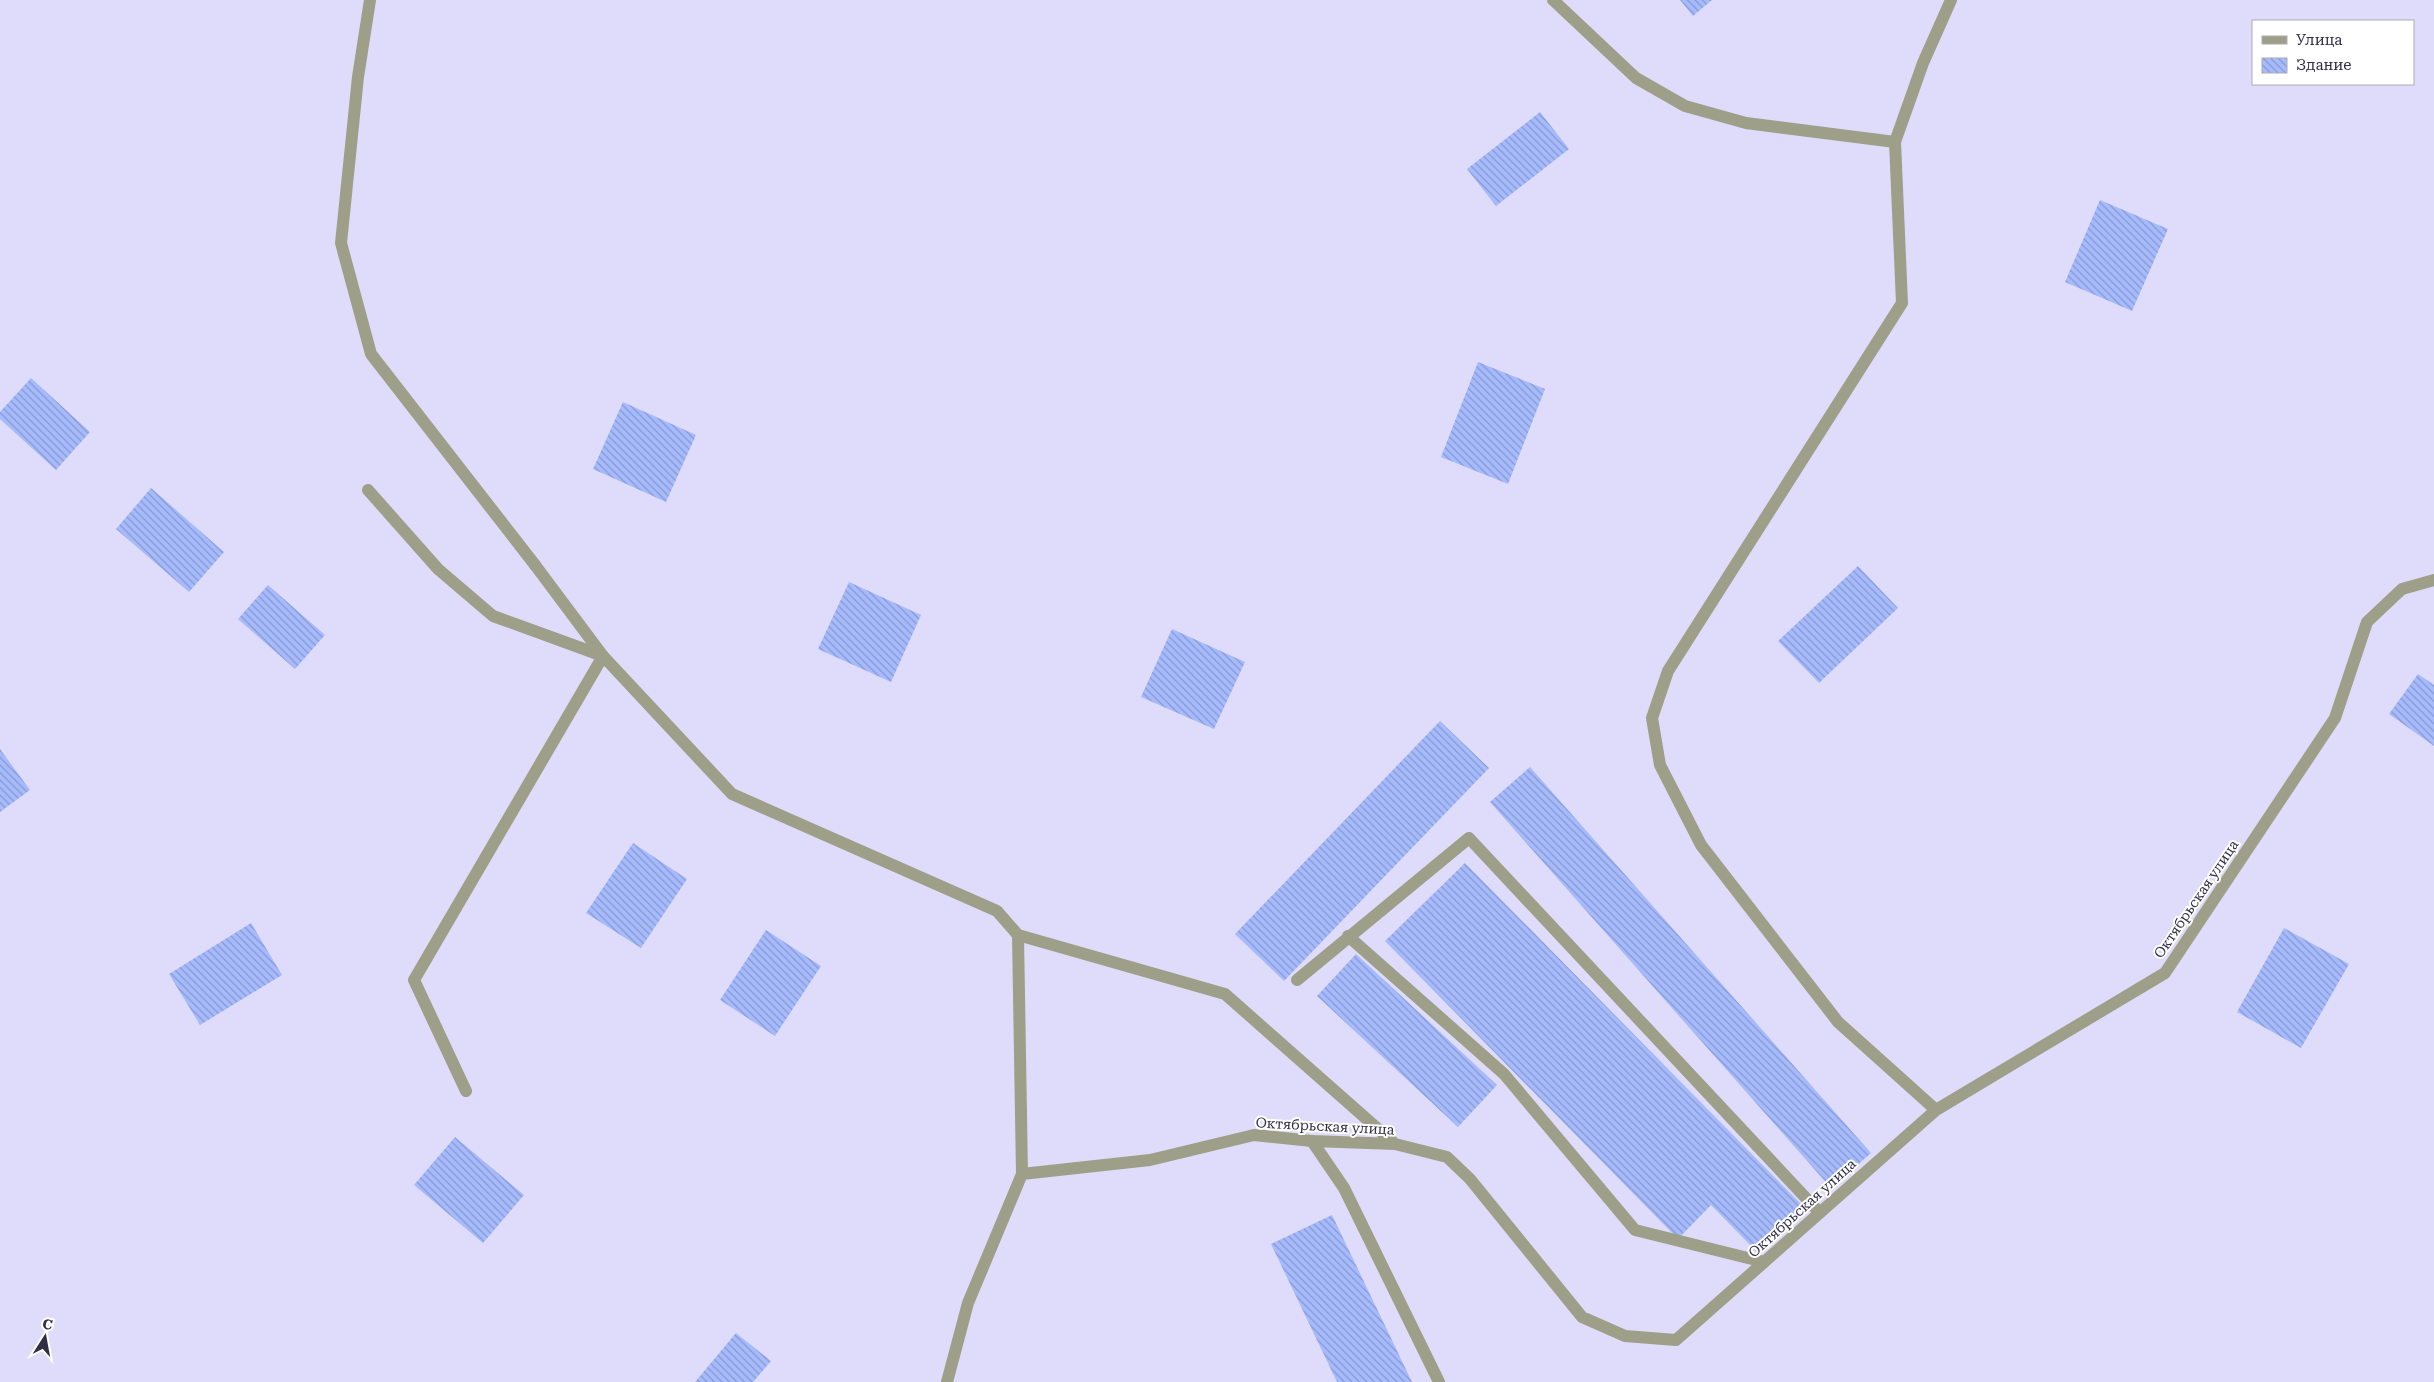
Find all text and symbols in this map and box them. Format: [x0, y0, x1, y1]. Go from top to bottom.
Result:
legend [2252, 20, 2414, 85]
text: Улица [2296, 31, 2342, 49]
text: Здание [2296, 56, 2352, 74]
street label: Октябрьская улица [2151, 837, 2242, 961]
street label: Октябрьская улица [1255, 1114, 1395, 1138]
street label: Октябрьская улица [1745, 1155, 1859, 1260]
north arrow [20, 1312, 70, 1362]
text: С [41, 1315, 54, 1333]

